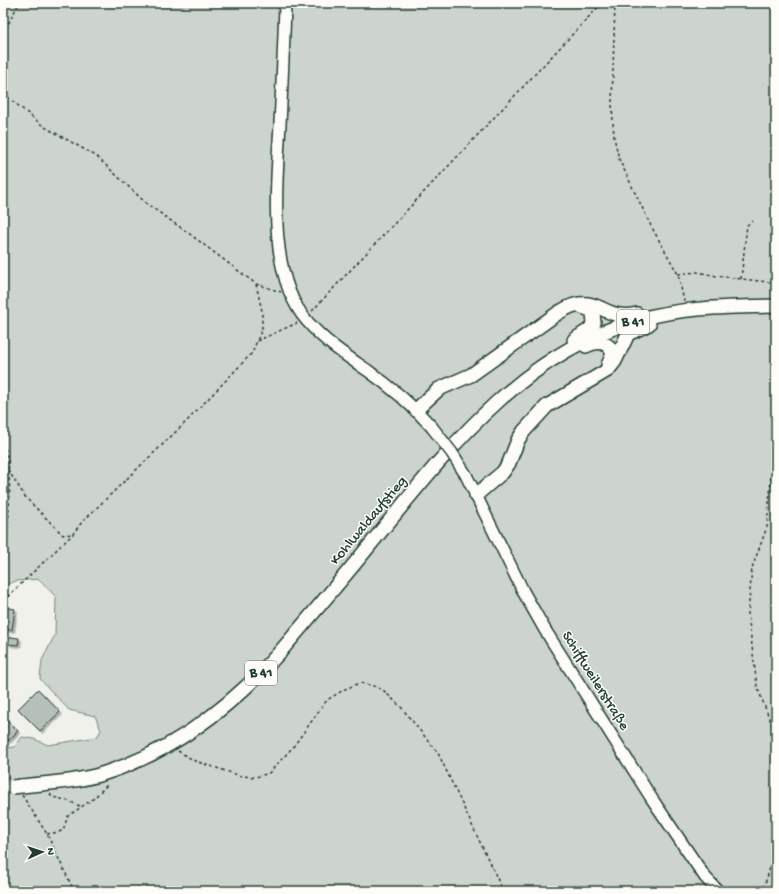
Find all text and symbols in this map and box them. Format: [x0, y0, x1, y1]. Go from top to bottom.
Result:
road number: B 41 [617, 310, 649, 334]
street label: Kohlwaldaufstieg [327, 473, 411, 569]
street label: Schiffweilerstraße [557, 628, 633, 734]
road number: B 41 [245, 661, 277, 685]
north arrow [22, 832, 62, 872]
text: N [44, 848, 56, 855]

